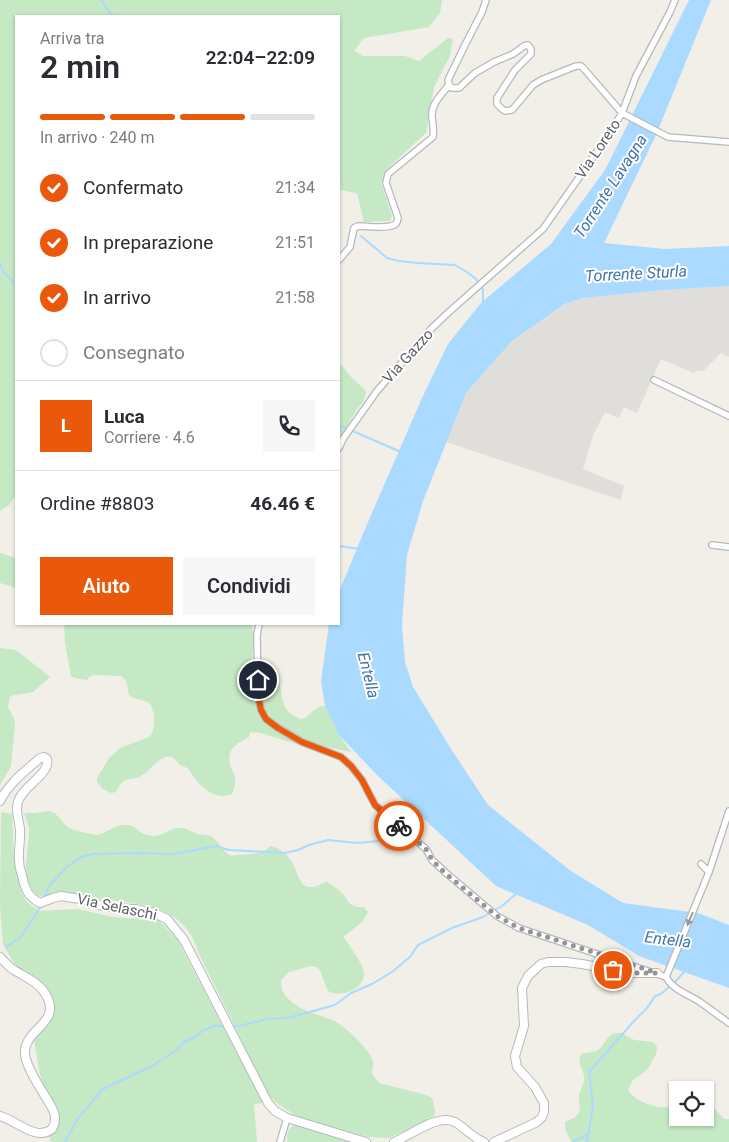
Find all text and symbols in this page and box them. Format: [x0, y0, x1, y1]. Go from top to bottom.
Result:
text: Arriva tra [40, 29, 105, 48]
text: 22:04–22:09 [206, 46, 315, 69]
text: 2 min [40, 48, 120, 86]
street label: Via Loreto [572, 116, 624, 182]
text: In arrivo · 240 m [40, 128, 154, 147]
water label: Torrente Lavagna [570, 131, 651, 242]
icon: check [40, 174, 68, 202]
text: Confermato [83, 176, 183, 199]
text: 21:34 [275, 178, 315, 197]
icon: check [40, 229, 68, 257]
text: In preparazione [83, 231, 213, 254]
text: 21:51 [275, 233, 315, 252]
water label: Torrente Sturla [585, 261, 687, 286]
icon: check [40, 284, 68, 312]
text: In arrivo [83, 286, 151, 309]
text: 21:58 [275, 288, 315, 307]
street label: Via Gazzo [379, 325, 437, 387]
text: Consegnato [83, 341, 185, 364]
button: phone [263, 400, 315, 452]
text: Luca [104, 405, 145, 428]
text: L [61, 414, 71, 437]
text: Corriere · 4.6 [104, 428, 195, 447]
text: Ordine #8803 [40, 492, 154, 515]
text: 46.46 € [250, 492, 315, 515]
button: Aiuto [40, 557, 173, 615]
button: Condividi [183, 557, 315, 615]
water label: Entella [354, 650, 383, 700]
pin [237, 659, 279, 701]
icon: home [244, 666, 272, 694]
courier [374, 801, 424, 851]
icon: bike [385, 812, 413, 840]
street label: Via Selaschi [75, 890, 159, 924]
one-way arrow [685, 912, 693, 926]
water label: Entella [644, 927, 692, 952]
pin [592, 949, 634, 991]
icon: bag [599, 956, 627, 984]
map controls [669, 1081, 714, 1126]
button: locate [669, 1081, 714, 1126]

